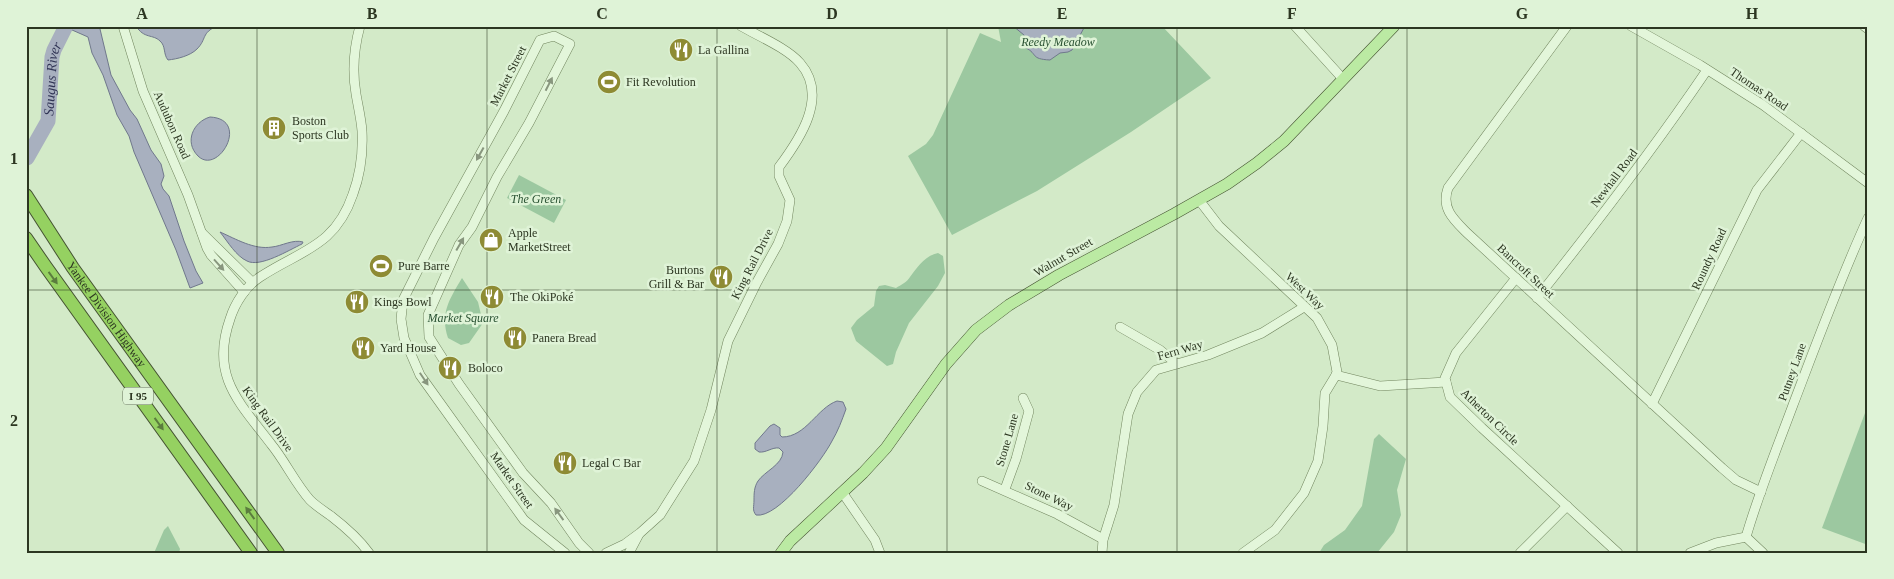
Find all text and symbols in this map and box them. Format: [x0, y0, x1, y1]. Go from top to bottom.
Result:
text: A [136, 5, 148, 22]
text: B [367, 5, 378, 22]
text: C [596, 5, 608, 22]
text: D [826, 5, 838, 22]
text: E [1057, 5, 1067, 22]
text: F [1287, 5, 1297, 22]
text: G [1516, 5, 1529, 22]
text: H [1746, 5, 1759, 22]
park label: Reedy Meadow [1020, 35, 1095, 49]
restaurant icon: La Gallina [668, 37, 694, 63]
water label: Saugus River [41, 39, 65, 116]
street label: Market Street [487, 43, 529, 108]
place label: La Gallina [698, 43, 750, 57]
street label: Thomas Road [1727, 64, 1791, 114]
sports icon: Fit Revolution [596, 69, 622, 95]
place label: Fit Revolution [626, 75, 696, 89]
one-way arrow [545, 76, 553, 91]
street label: Audubon Road [151, 89, 193, 161]
place label: Boston Sports Club [292, 114, 349, 142]
building icon: Boston Sports Club [261, 115, 287, 141]
street label: Newhall Road [1588, 146, 1640, 210]
one-way arrow [476, 147, 484, 161]
text: 1 [10, 150, 18, 167]
park label: The Green [511, 192, 561, 206]
place label: Apple MarketStreet [508, 226, 571, 254]
street label: King Rail Drive [728, 226, 776, 302]
street label: Roundy Road [1689, 226, 1729, 292]
shop icon: Apple MarketStreet [478, 227, 504, 253]
street label: Walnut Street [1031, 234, 1095, 279]
one-way arrow [456, 237, 464, 252]
street label: Bancroft Street [1495, 241, 1558, 301]
sports icon: Pure Barre [368, 253, 394, 279]
one-way arrow [214, 258, 225, 271]
street label: Yankee Division Highway [64, 259, 149, 370]
place label: Pure Barre [398, 259, 450, 273]
place label: Burtons Grill & Bar [649, 263, 704, 291]
restaurant icon: Burtons Grill & Bar [708, 264, 734, 290]
street label: West Way [1283, 269, 1327, 313]
one-way arrow [48, 271, 59, 284]
restaurant icon: The OkiPoké [479, 284, 505, 310]
restaurant icon: Kings Bowl [344, 289, 370, 315]
place label: The OkiPoké [510, 290, 574, 304]
place label: Kings Bowl [374, 295, 432, 309]
park label: Market Square [426, 311, 499, 325]
restaurant icon: Panera Bread [502, 325, 528, 351]
place label: Panera Bread [532, 331, 596, 345]
restaurant icon: Yard House [350, 335, 376, 361]
street label: Fern Way [1156, 337, 1204, 363]
place label: Yard House [380, 341, 436, 355]
street label: Putney Lane [1775, 341, 1809, 403]
restaurant icon: Boloco [437, 355, 463, 381]
place label: Boloco [468, 361, 503, 375]
one-way arrow [419, 373, 429, 386]
street label: King Rail Drive [240, 384, 296, 454]
street label: Atherton Circle [1458, 386, 1522, 448]
road number: I 95 [123, 388, 153, 404]
text: 2 [10, 412, 18, 429]
street label: Stone Lane [993, 412, 1021, 468]
one-way arrow [154, 417, 164, 431]
street label: Market Street [487, 449, 537, 511]
restaurant icon: Legal C Bar [552, 450, 578, 476]
place label: Legal C Bar [582, 456, 641, 470]
street label: Stone Way [1023, 478, 1075, 514]
one-way arrow [245, 506, 255, 520]
one-way arrow [554, 507, 564, 521]

